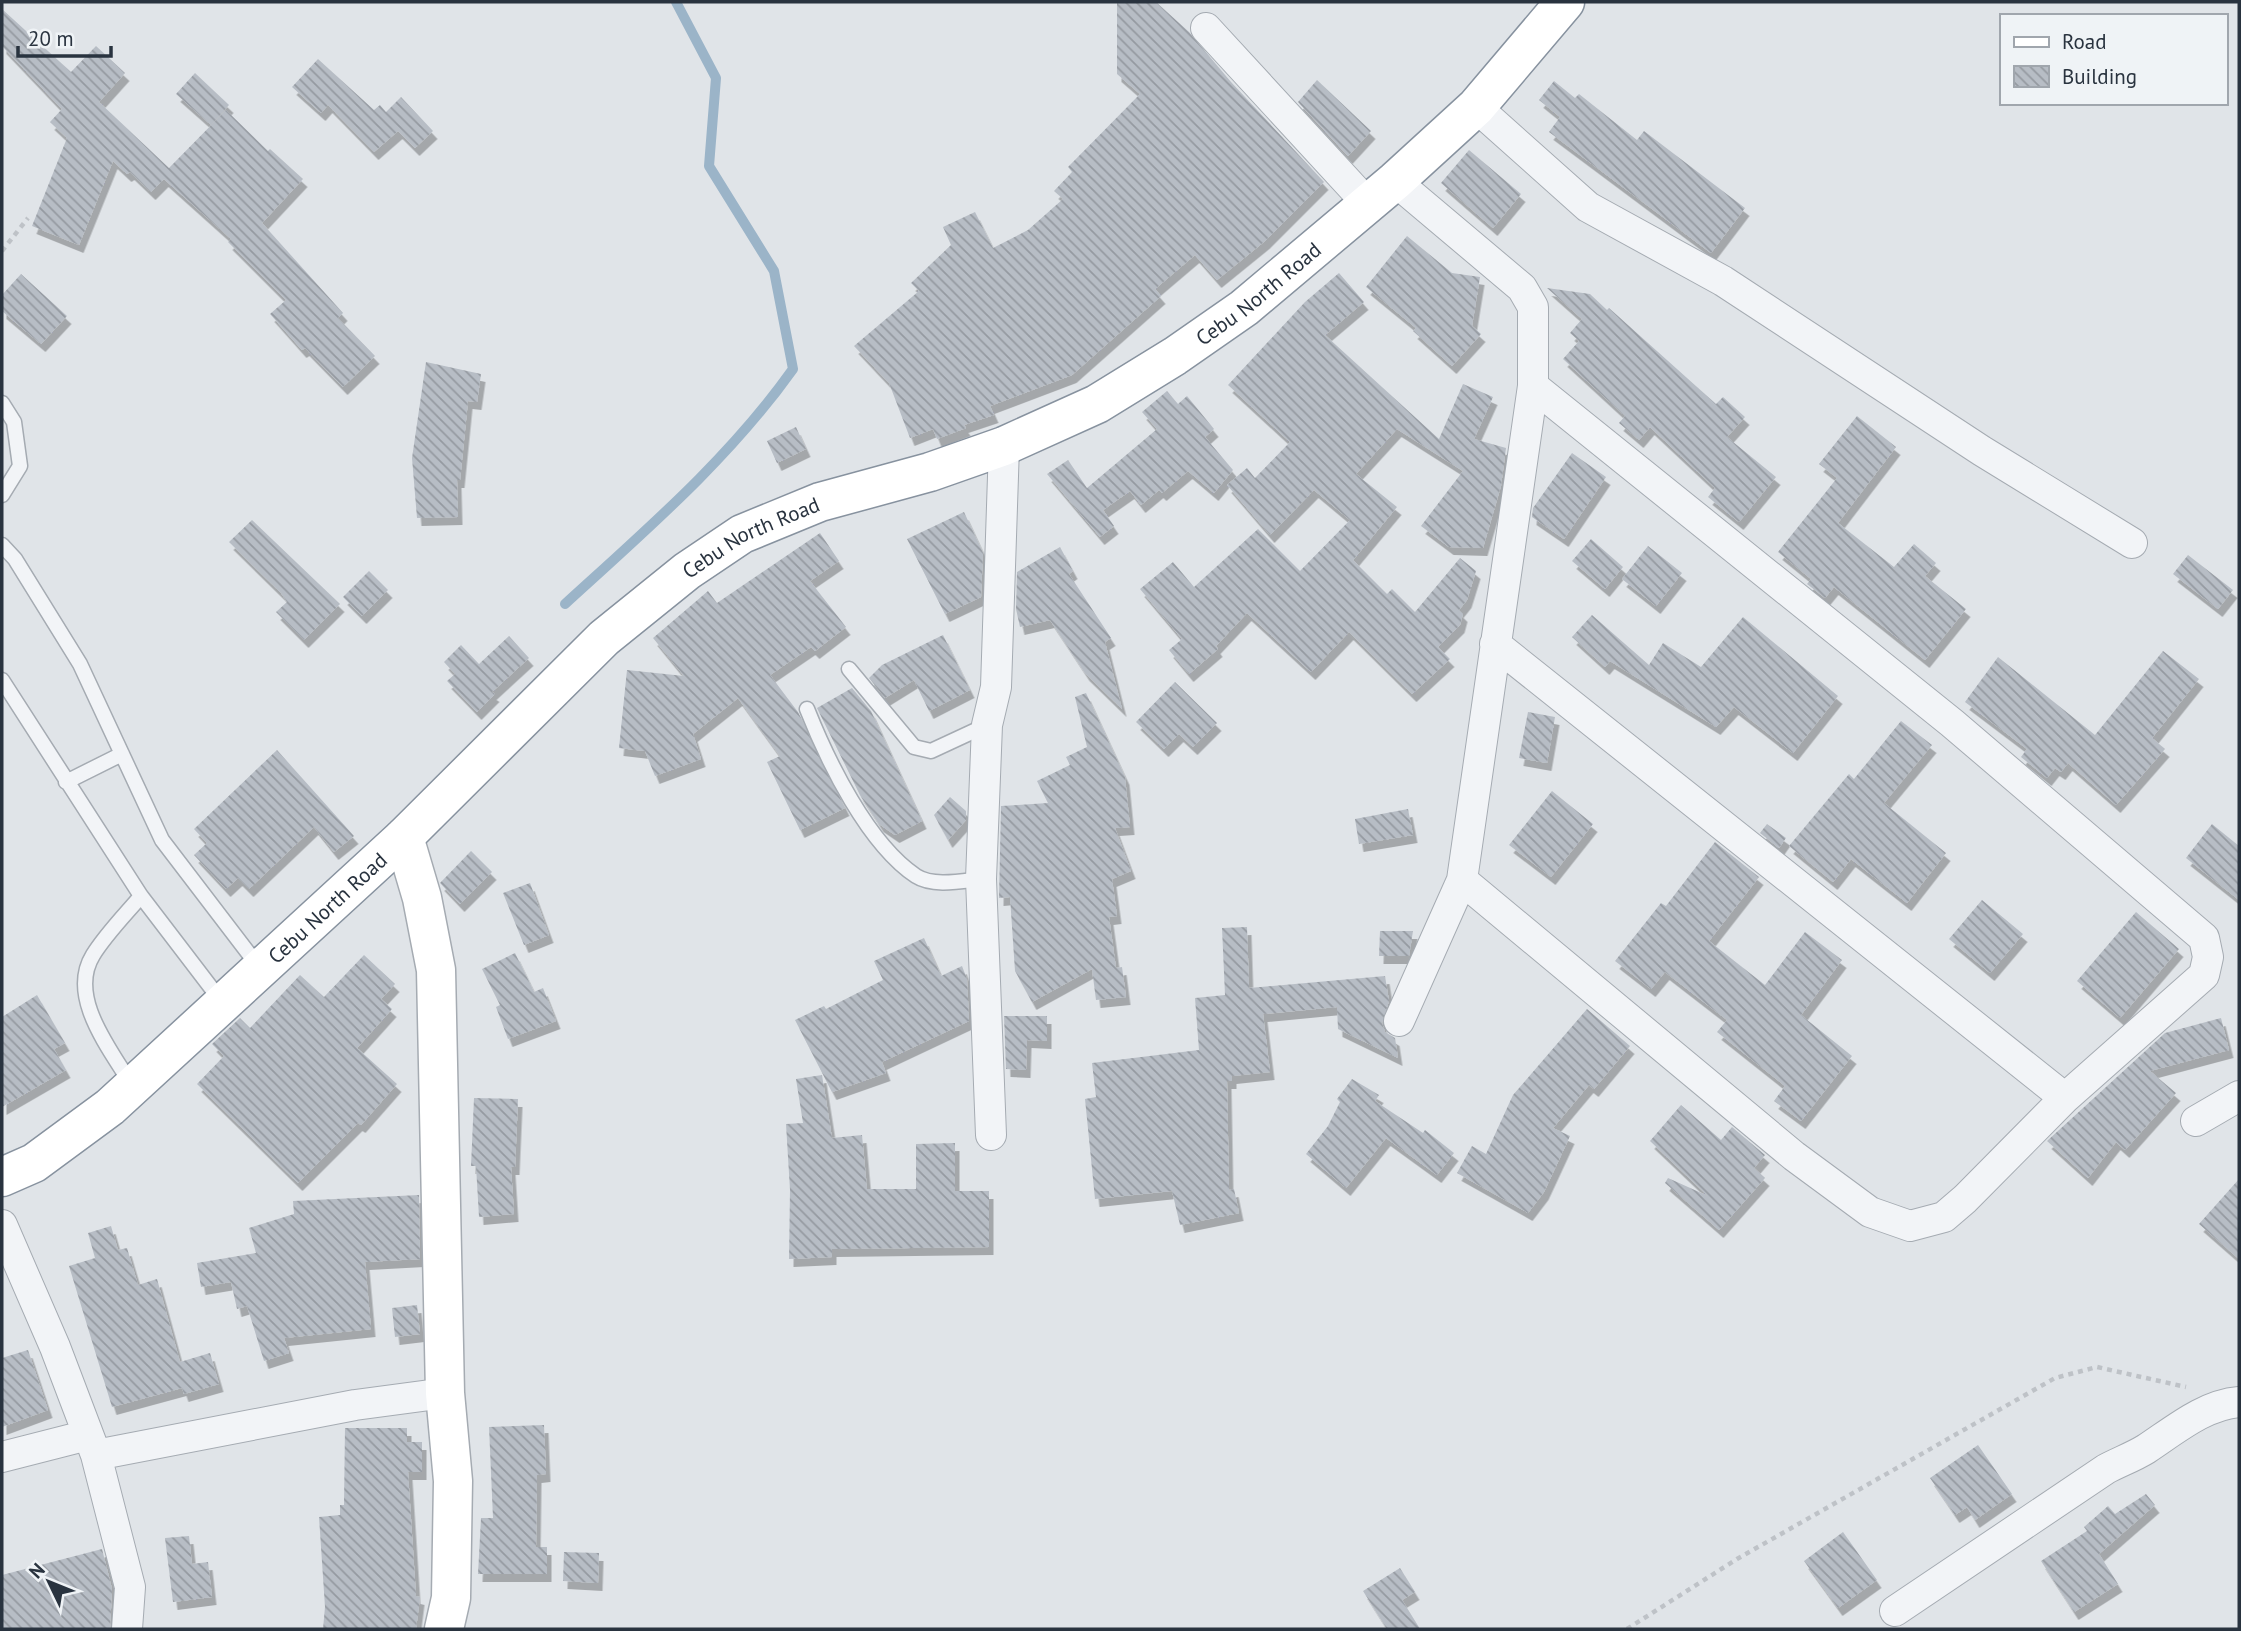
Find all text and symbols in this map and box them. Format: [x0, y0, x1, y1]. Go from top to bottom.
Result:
scale bar [18, 14, 110, 58]
legend [2000, 14, 2227, 105]
text: 20 m [28, 25, 74, 52]
text: Road [2062, 28, 2106, 55]
text: Building [2062, 63, 2137, 90]
street label: Cebu North Road [1190, 236, 1326, 351]
street label: Cebu North Road [677, 490, 823, 584]
street label: Cebu North Road [262, 846, 392, 969]
north arrow [14, 1547, 84, 1617]
text: N [24, 1558, 50, 1583]

